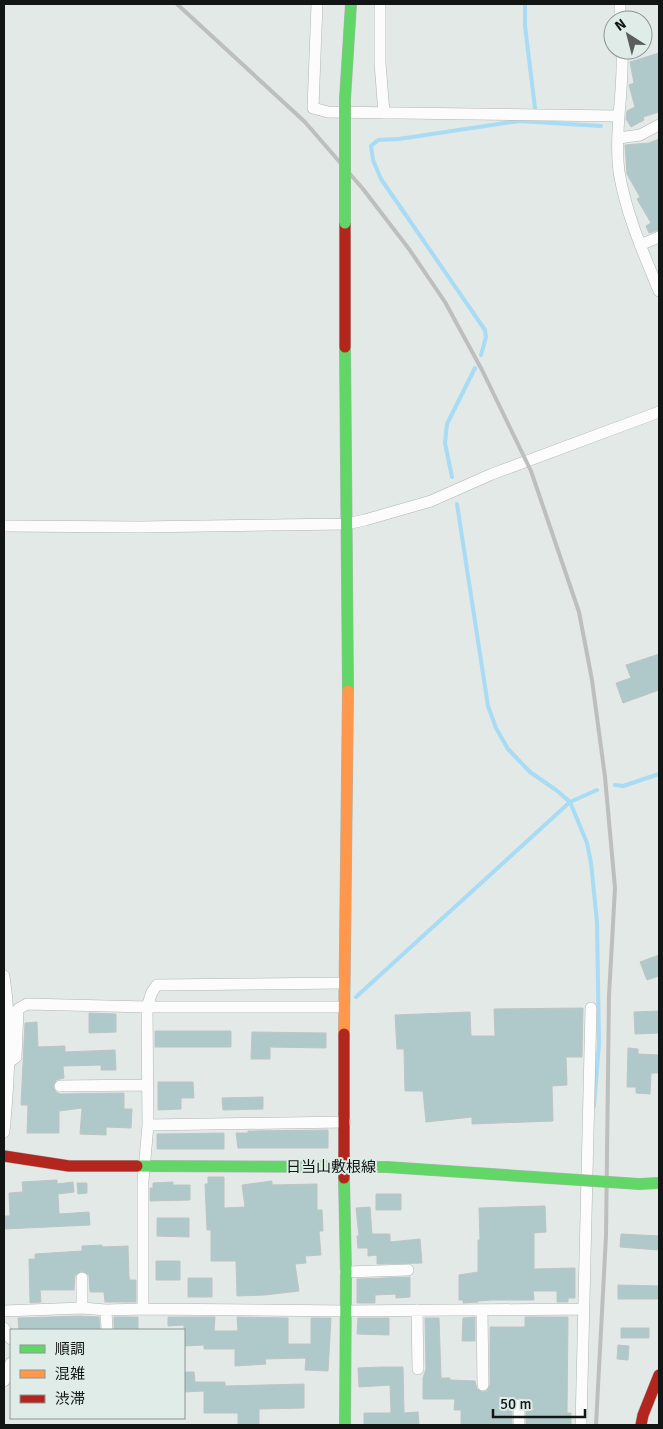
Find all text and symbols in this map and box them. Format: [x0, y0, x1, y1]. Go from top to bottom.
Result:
north arrow [603, 10, 653, 60]
text: N [612, 15, 630, 35]
street label: 日当山敷根線 [286, 1158, 376, 1176]
legend [10, 1329, 185, 1419]
text: 順調 [55, 1340, 85, 1358]
text: 混雑 [55, 1365, 85, 1383]
scale bar [493, 1386, 586, 1418]
text: 渋滞 [55, 1390, 85, 1408]
text: 50 m [500, 1395, 531, 1413]

